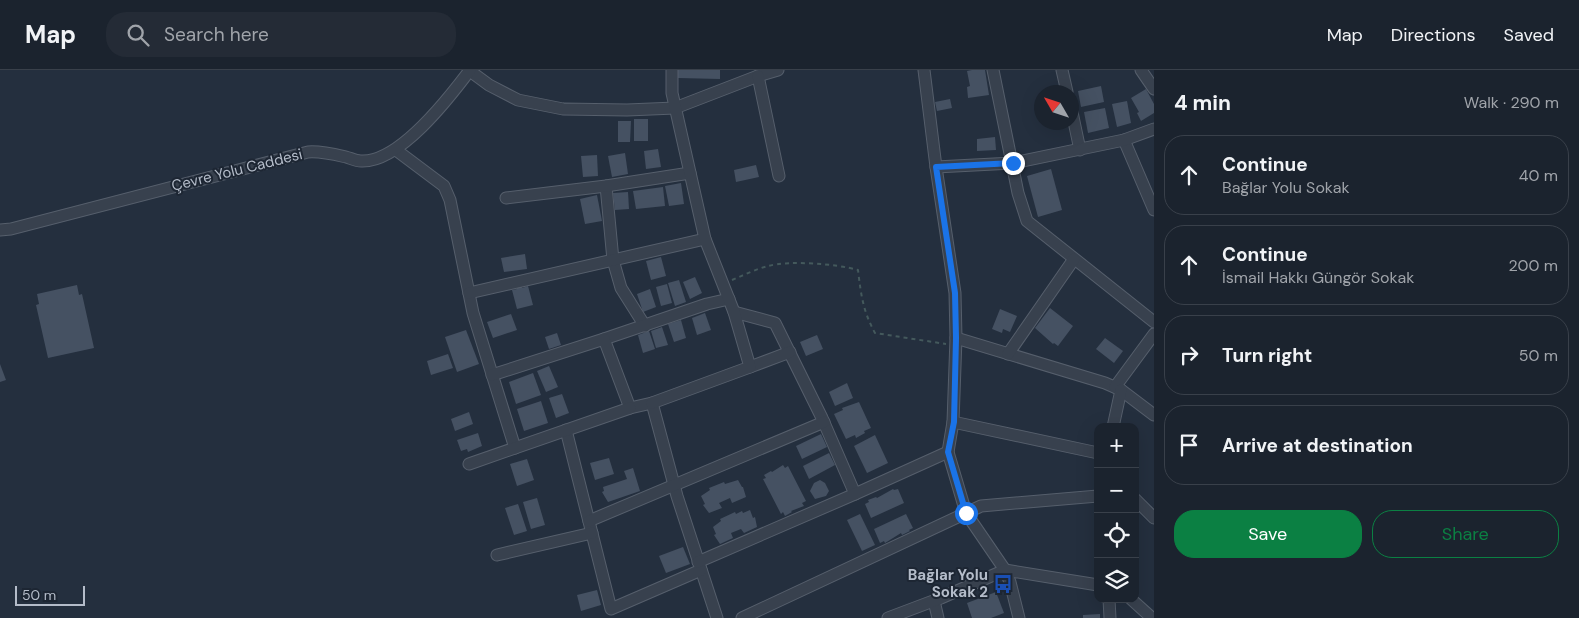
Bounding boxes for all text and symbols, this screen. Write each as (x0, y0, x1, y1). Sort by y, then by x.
search box (106, 12, 456, 57)
text: Map (25, 19, 76, 50)
icon: search (124, 21, 152, 49)
text: Search here (164, 22, 269, 47)
text: Map (1327, 23, 1363, 47)
text: Directions (1391, 23, 1476, 47)
text: Saved (1504, 23, 1554, 47)
north arrow (1034, 85, 1079, 130)
text: 4 min (1174, 89, 1231, 117)
text: Walk · 290 m (1464, 92, 1559, 113)
street label: Çevre Yolu Caddesi (169, 144, 305, 196)
route end (1002, 152, 1025, 175)
text: Continue (1222, 152, 1308, 177)
icon: ahead (1175, 161, 1203, 189)
text: 40 m (1519, 165, 1558, 186)
text: Bağlar Yolu Sokak (1222, 177, 1350, 198)
text: Continue (1222, 242, 1308, 267)
icon: ahead (1175, 251, 1203, 279)
text: 200 m (1509, 255, 1558, 276)
text: İsmail Hakkı Güngör Sokak (1222, 267, 1414, 288)
icon: right (1175, 341, 1203, 369)
text: Turn right (1222, 343, 1312, 368)
text: 50 m (1519, 345, 1558, 366)
map controls (1094, 423, 1139, 603)
button: + (1094, 423, 1139, 468)
icon: arrive (1175, 431, 1203, 459)
text: Arrive at destination (1222, 433, 1413, 458)
button: − (1094, 468, 1139, 513)
route start (955, 502, 978, 525)
button: Save (1174, 510, 1362, 558)
button: Share (1372, 510, 1559, 558)
button: locate (1094, 513, 1139, 558)
button: layers (1094, 558, 1139, 603)
place label: Bağlar Yolu Sokak 2 (908, 565, 988, 602)
bus stop icon: Bağlar Yolu Sokak 2 (992, 573, 1014, 595)
scale bar (15, 583, 85, 606)
text: 50 m (22, 586, 56, 604)

